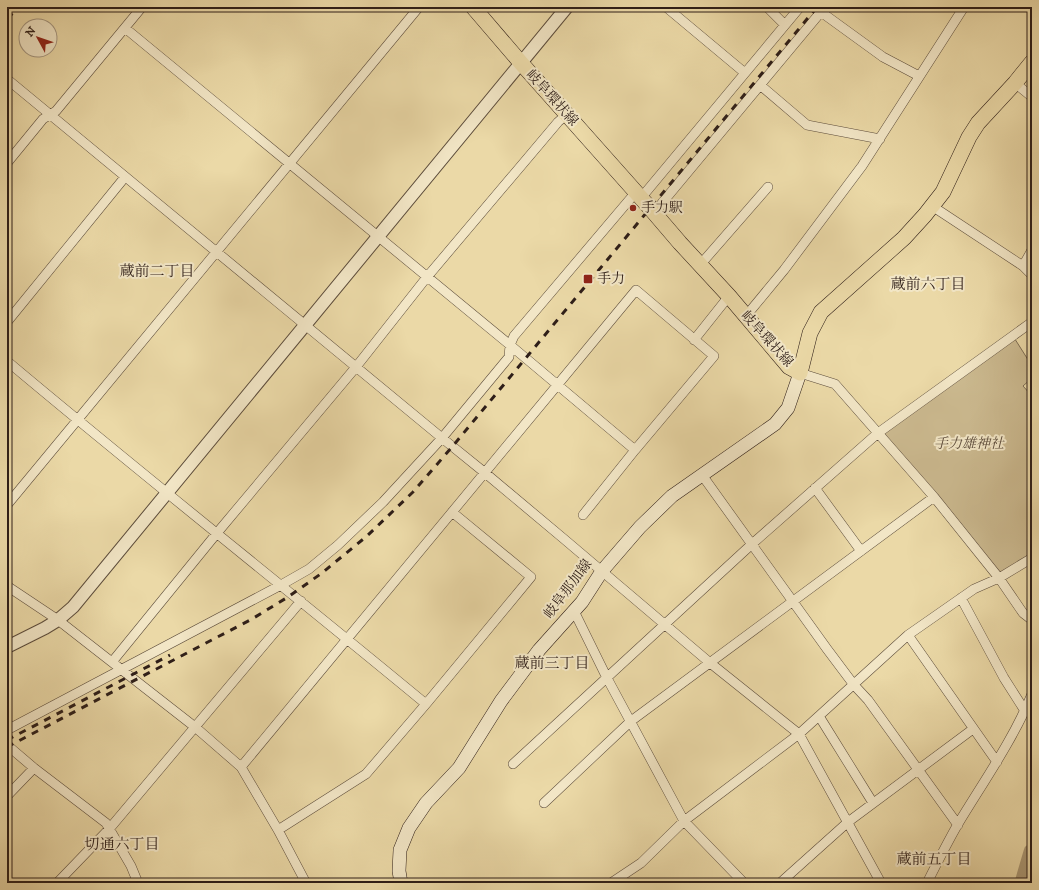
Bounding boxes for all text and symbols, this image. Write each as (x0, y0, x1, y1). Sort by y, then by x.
north arrow (18, 18, 58, 58)
text: N (23, 24, 39, 40)
street label: 岐阜環状線 (522, 66, 582, 130)
place label: 手力駅 (641, 199, 683, 217)
marker: 手力駅 (628, 203, 638, 213)
district label: 蔵前二丁目 (119, 262, 195, 281)
place label: 手力 (597, 270, 625, 288)
marker: 手力 (582, 273, 594, 285)
district label: 蔵前六丁目 (890, 275, 966, 294)
street label: 岐阜環状線 (737, 307, 797, 371)
park label: 手力雄神社 (934, 435, 1005, 453)
street label: 岐阜那加線 (540, 556, 596, 622)
district label: 蔵前三丁目 (514, 654, 590, 673)
district label: 切通六丁目 (84, 835, 160, 854)
district label: 蔵前五丁目 (896, 850, 972, 869)

